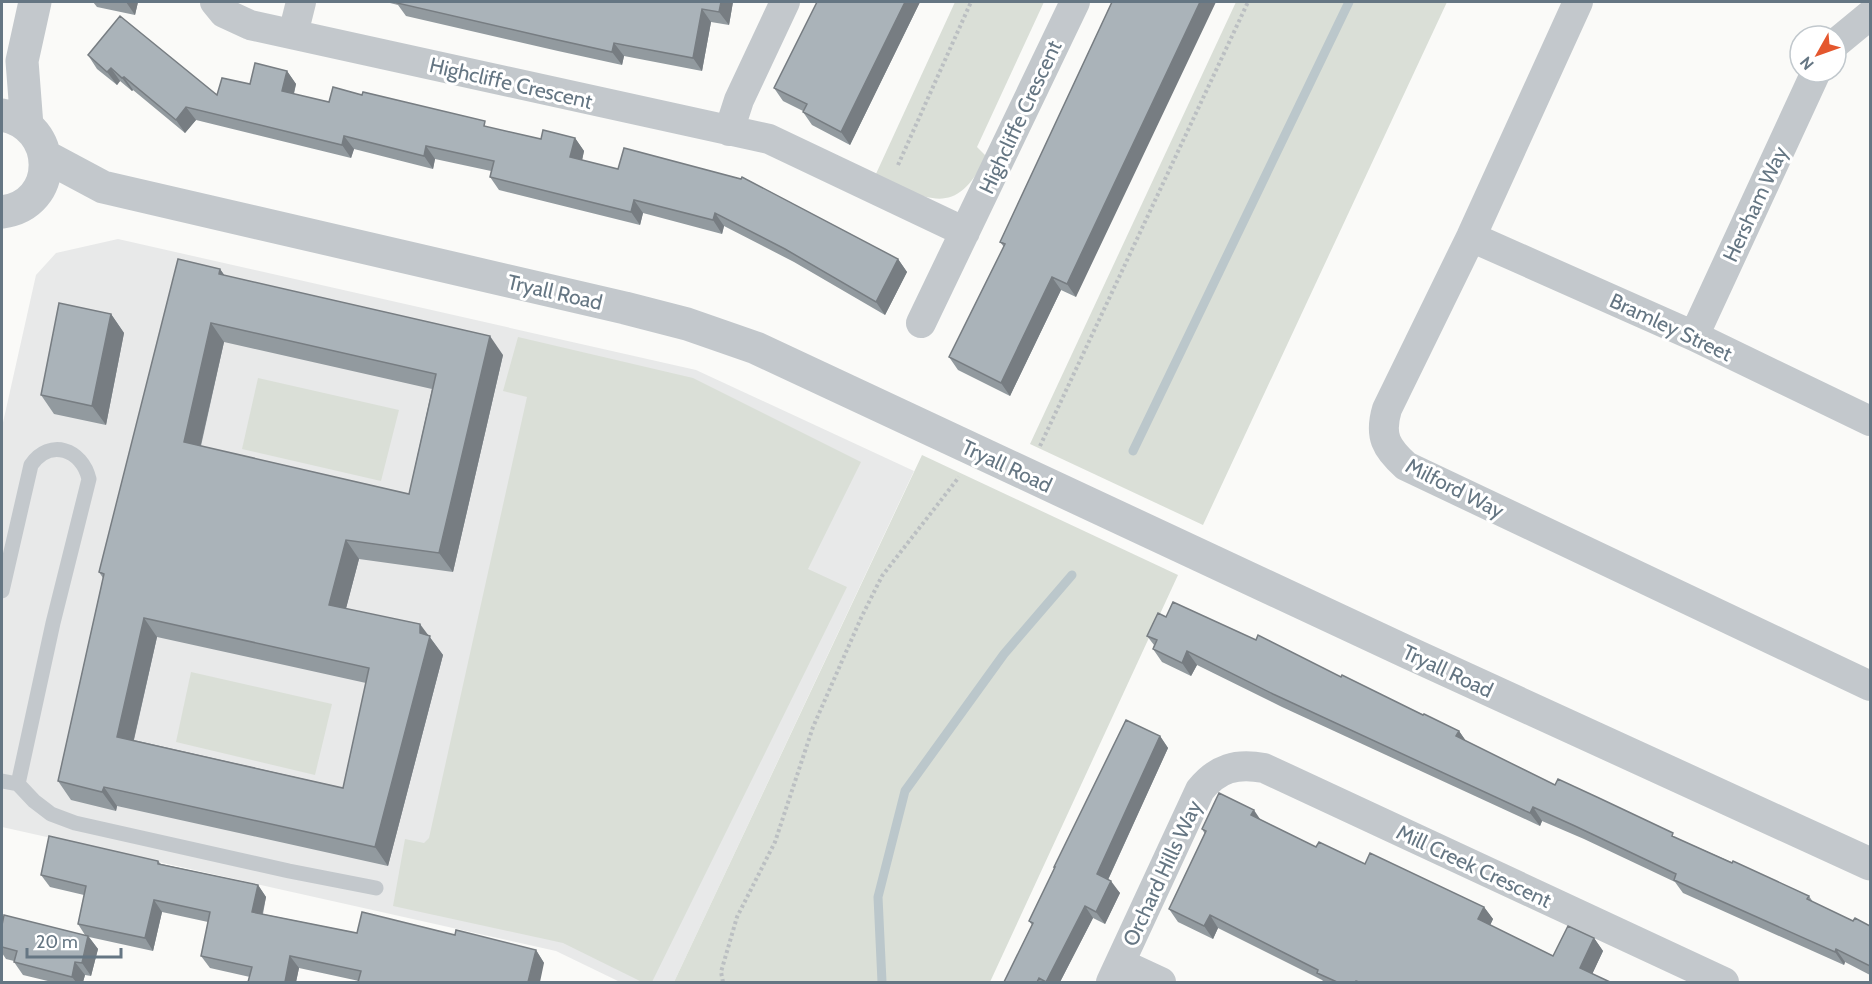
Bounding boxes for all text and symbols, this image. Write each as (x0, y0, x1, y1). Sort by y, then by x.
north arrow (1788, 24, 1848, 84)
street label: Highcliffe Crescent (974, 36, 1066, 198)
street label: Highcliffe Crescent (427, 52, 595, 114)
text: N (1796, 53, 1818, 74)
street label: Hersham Way (1717, 142, 1793, 266)
street label: Tryall Road (505, 269, 605, 315)
street label: Bramley Street (1606, 288, 1736, 366)
street label: Tryall Road (958, 434, 1056, 498)
street label: Milford Way (1402, 453, 1509, 524)
street label: Tryall Road (1399, 639, 1497, 703)
street label: Orchard Hills Way (1117, 796, 1207, 950)
street label: Mill Creek Crescent (1393, 819, 1555, 913)
scale bar (27, 921, 122, 959)
text: 20 m (36, 931, 78, 953)

